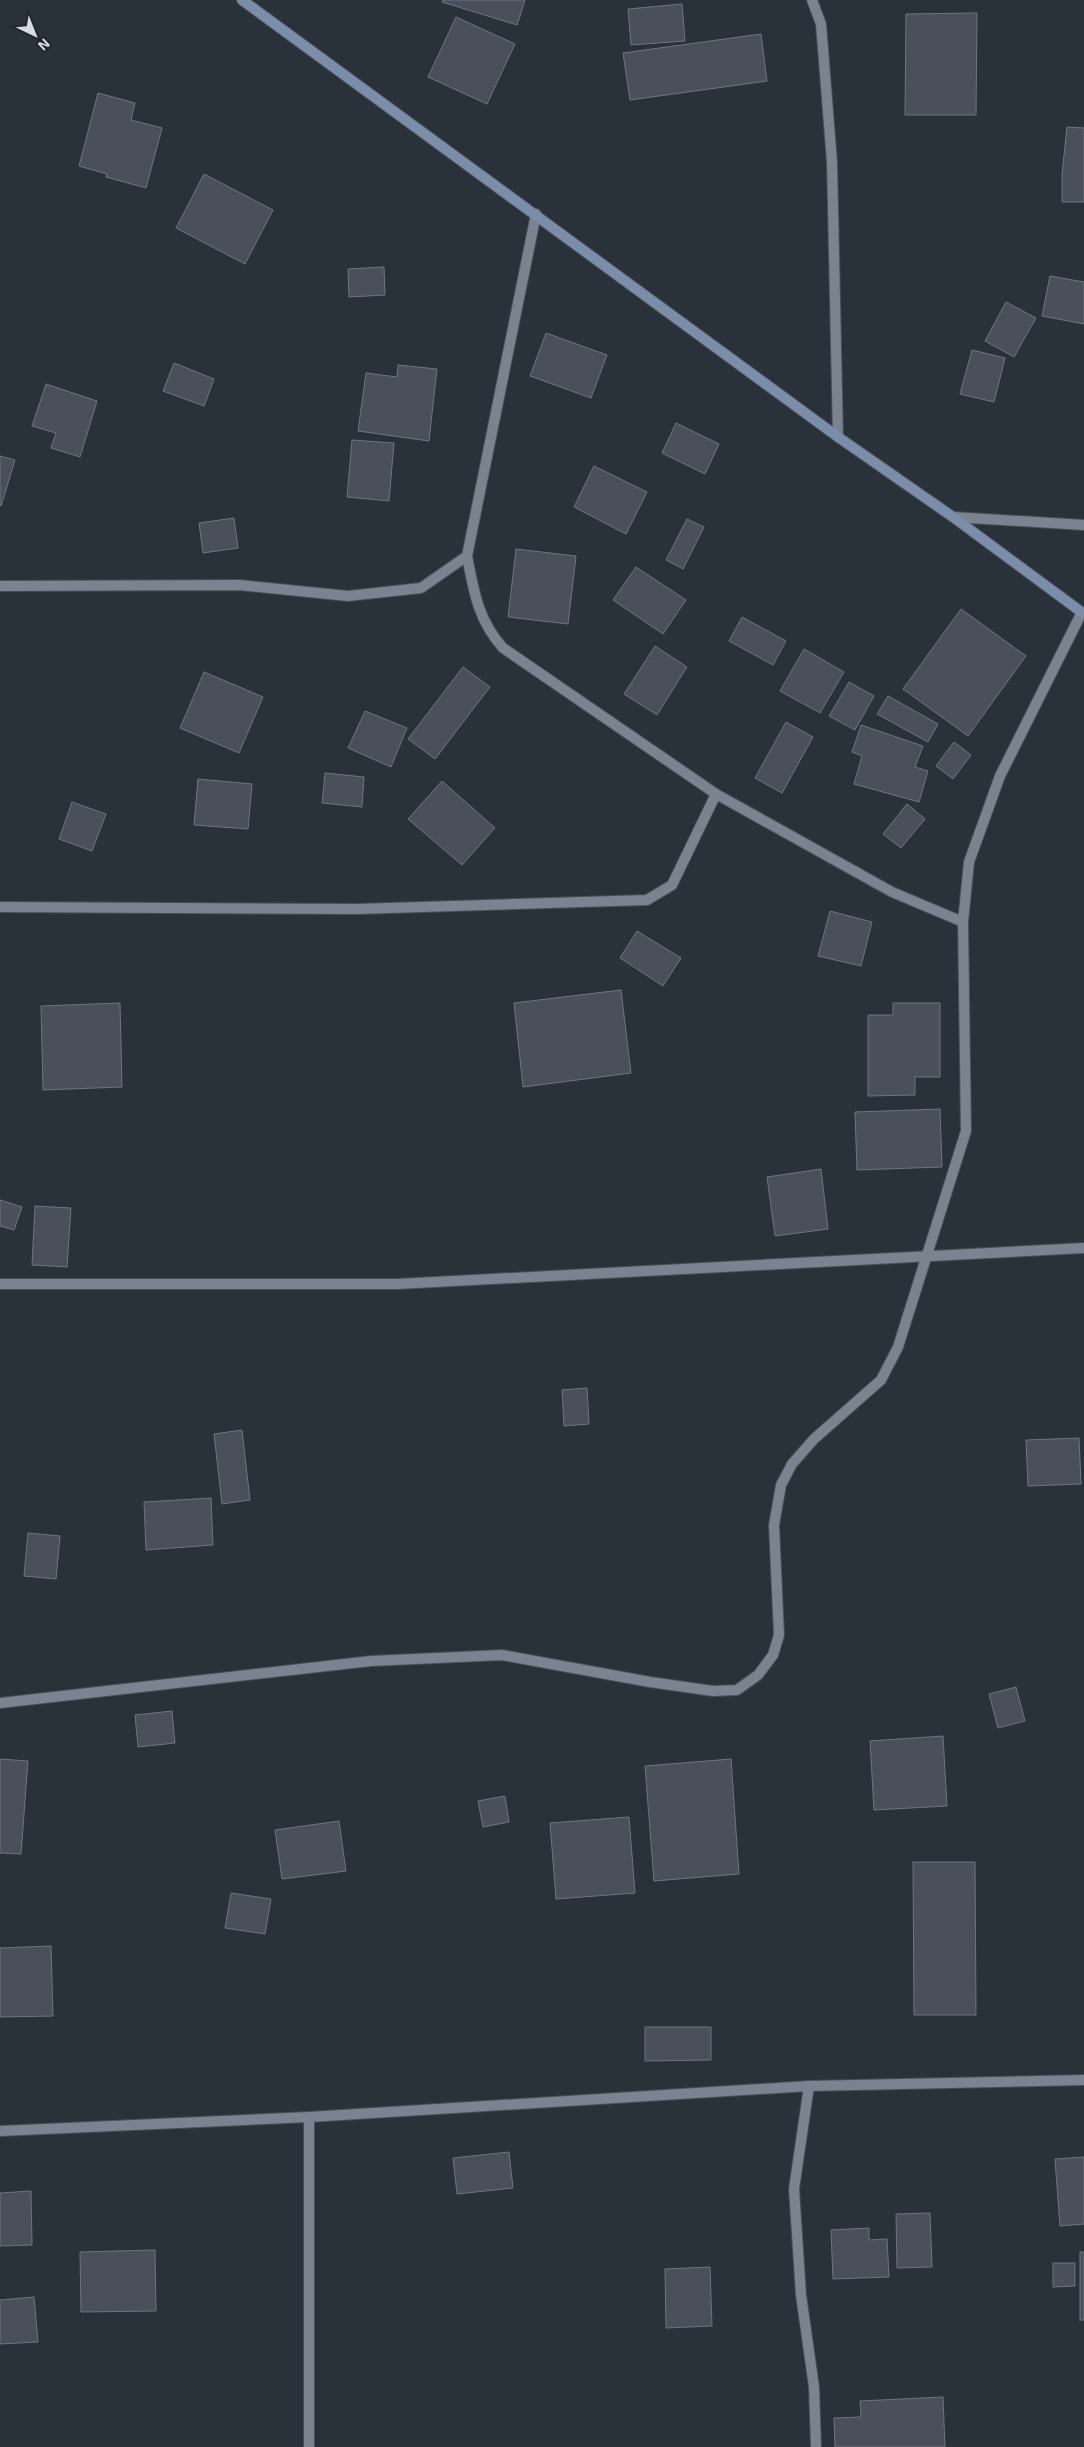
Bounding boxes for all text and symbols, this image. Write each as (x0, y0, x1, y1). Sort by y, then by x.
north arrow (10, 10, 60, 60)
text: N (35, 35, 54, 55)

